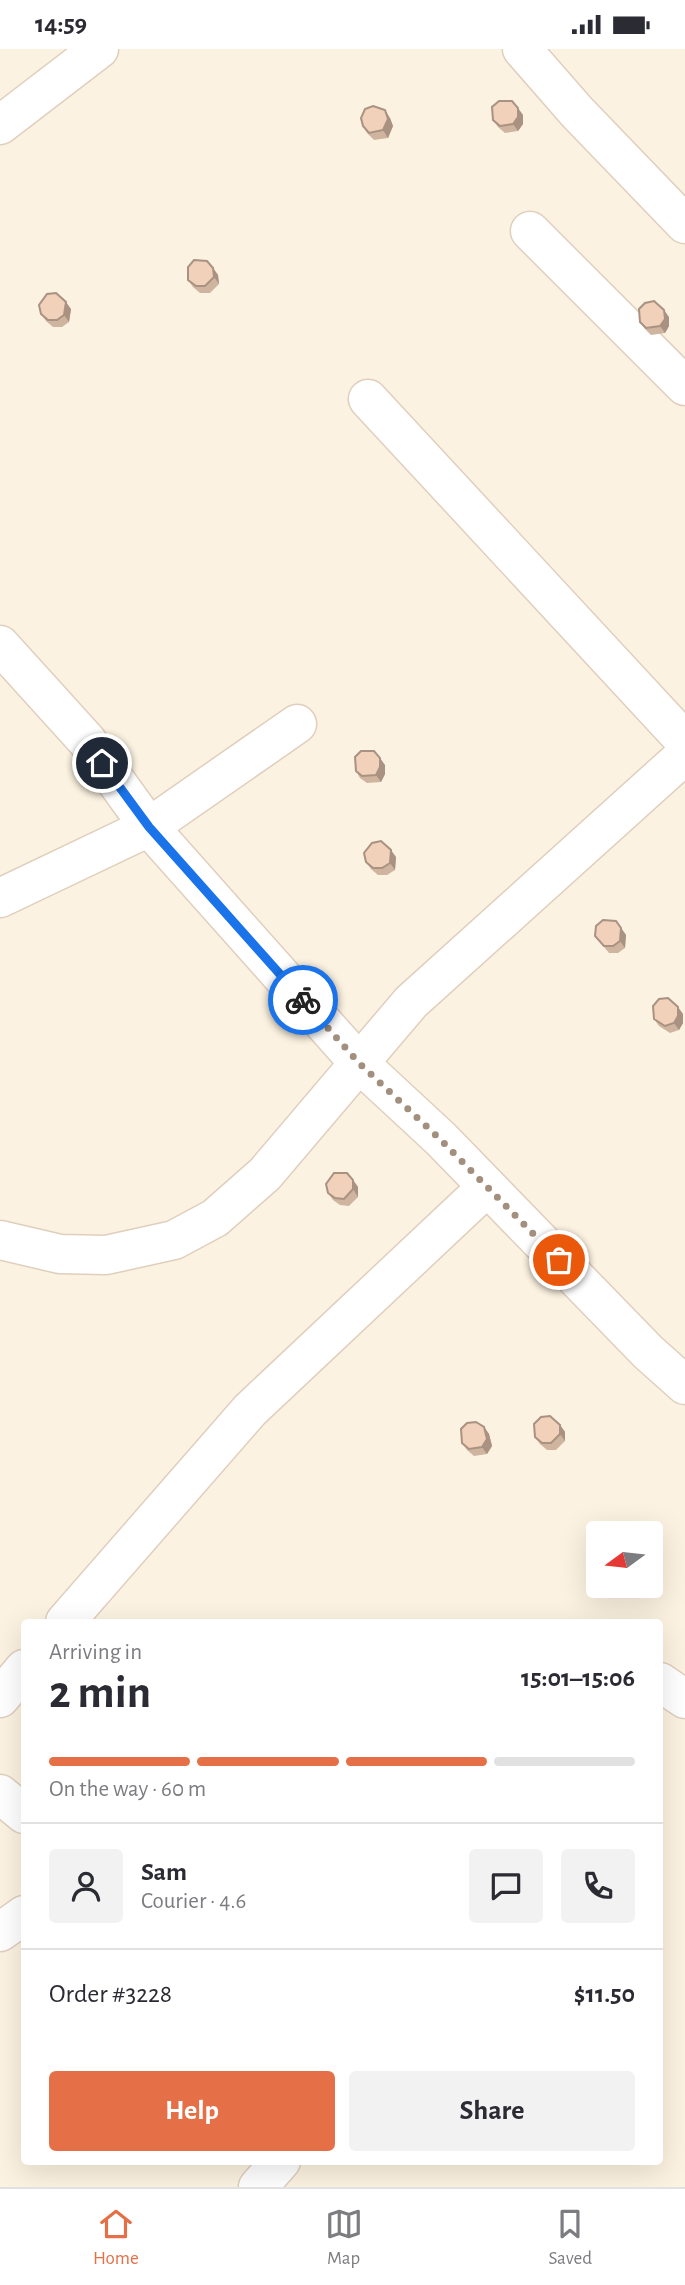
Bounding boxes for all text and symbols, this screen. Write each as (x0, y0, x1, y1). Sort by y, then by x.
text: 14:59 (35, 11, 87, 37)
pin (72, 733, 132, 793)
icon: home (83, 744, 121, 782)
courier (268, 965, 338, 1035)
icon: bike (284, 981, 322, 1019)
pin (529, 1230, 589, 1290)
icon: bag (540, 1241, 578, 1279)
north arrow (586, 1521, 663, 1598)
map controls (586, 1521, 663, 1598)
text: Arriving in (49, 1641, 142, 1664)
text: 15:01–15:06 (521, 1665, 635, 1691)
text: 2 min (49, 1670, 151, 1716)
text: On the way · 60 m (49, 1778, 206, 1801)
button: person (49, 1849, 123, 1923)
button: chat (469, 1849, 543, 1923)
button: phone (561, 1849, 635, 1923)
text: Sam (141, 1859, 187, 1885)
text: Courier · 4.6 (141, 1890, 246, 1913)
text: Order #3228 (49, 1981, 172, 2007)
text: $11.50 (574, 1981, 635, 2007)
button: Help (49, 2071, 335, 2151)
button: Share (349, 2071, 635, 2151)
tab: Home (93, 2205, 139, 2270)
tab: Map (325, 2205, 363, 2270)
tab: Saved (549, 2205, 592, 2270)

